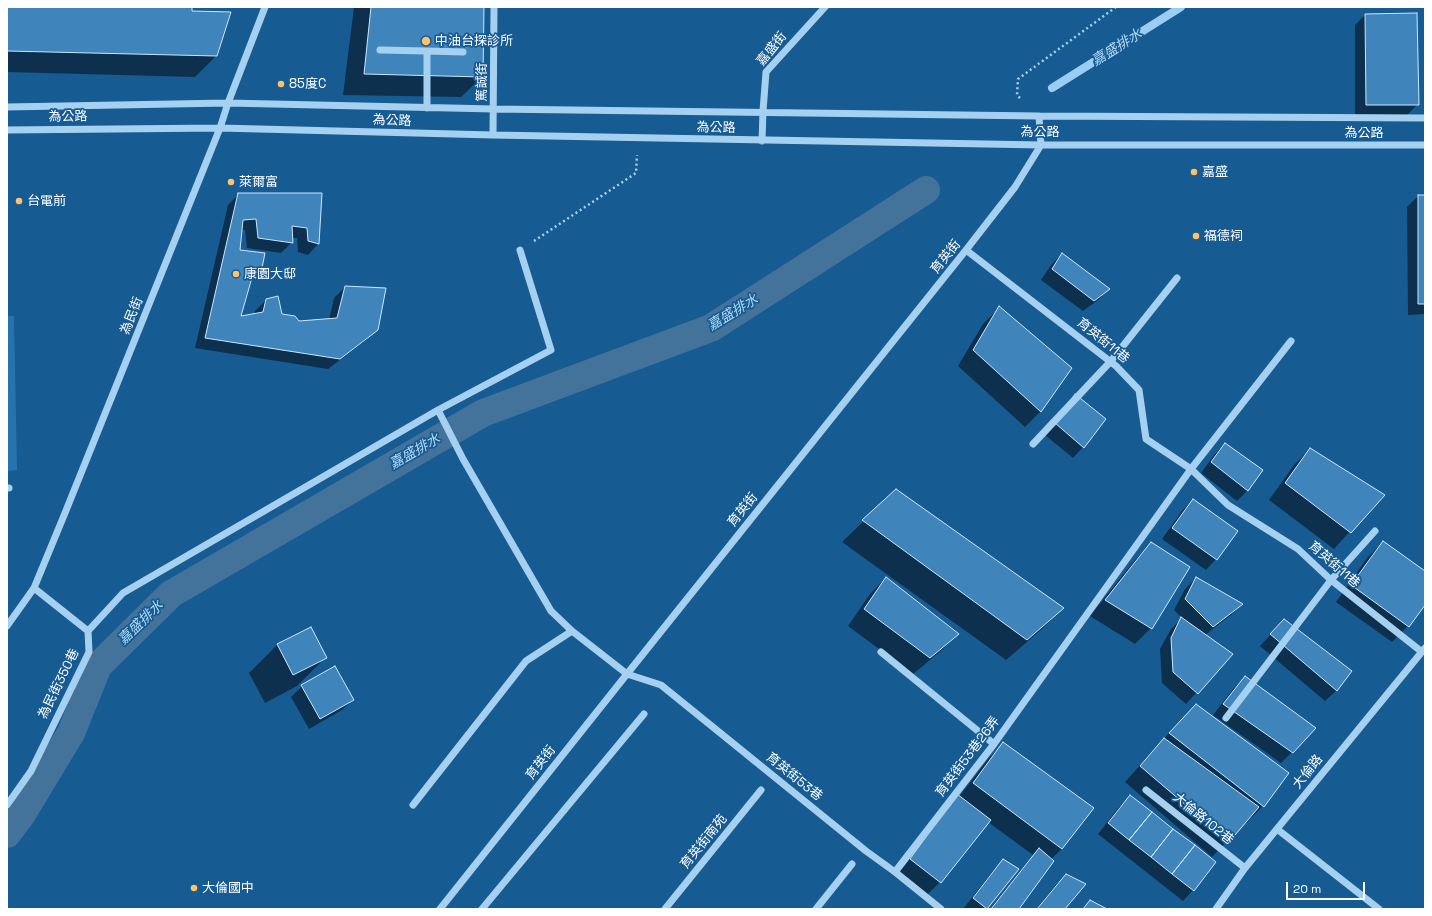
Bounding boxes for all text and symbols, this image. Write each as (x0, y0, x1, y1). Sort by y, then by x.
water label: 嘉盛排水 (1089, 26, 1145, 70)
street label: 嘉盛街 (754, 29, 790, 69)
place label: 中油台探診所 (435, 33, 513, 49)
marker: 中油台探診所 (420, 35, 432, 47)
street label: 篤誠街 (474, 63, 490, 101)
place label: 85度C (289, 76, 326, 92)
marker: 85度C (276, 79, 286, 89)
street label: 為公路 (48, 109, 88, 125)
street label: 為公路 (372, 113, 412, 129)
street label: 為公路 (696, 120, 736, 136)
street label: 為公路 (1021, 124, 1059, 140)
street label: 為公路 (1345, 125, 1383, 141)
place label: 嘉盛 (1202, 164, 1228, 180)
marker: 嘉盛 (1189, 167, 1199, 177)
place label: 萊爾富 (239, 174, 278, 190)
marker: 萊爾富 (226, 177, 236, 187)
place label: 台電前 (27, 193, 66, 209)
marker: 台電前 (14, 196, 24, 206)
place label: 福德祠 (1204, 228, 1243, 244)
marker: 福德祠 (1191, 231, 1201, 241)
street label: 育英街 (928, 237, 964, 277)
place label: 康園大邸 (244, 266, 296, 282)
marker: 康園大邸 (231, 269, 241, 279)
water label: 嘉盛排水 (705, 291, 761, 335)
street label: 為民街 (117, 295, 147, 337)
street label: 育英街11巷 (1074, 315, 1132, 367)
water label: 嘉盛排水 (387, 431, 443, 473)
street label: 育英街 (725, 490, 761, 530)
street label: 育英街11巷 (1305, 538, 1363, 592)
water label: 嘉盛排水 (115, 598, 167, 648)
street label: 為民街350巷 (35, 646, 83, 722)
street label: 育英街53巷26弄 (933, 714, 1003, 800)
street label: 育英街 (523, 743, 559, 783)
street label: 育英街53巷 (763, 750, 825, 804)
street label: 大倫路 (1290, 752, 1326, 792)
street label: 大倫路102巷 (1169, 790, 1237, 848)
street label: 育英街南苑 (677, 812, 731, 872)
scale bar (1288, 874, 1367, 900)
place label: 大倫國中 (202, 880, 254, 896)
text: 20 m (1293, 881, 1321, 897)
marker: 大倫國中 (189, 883, 199, 893)

